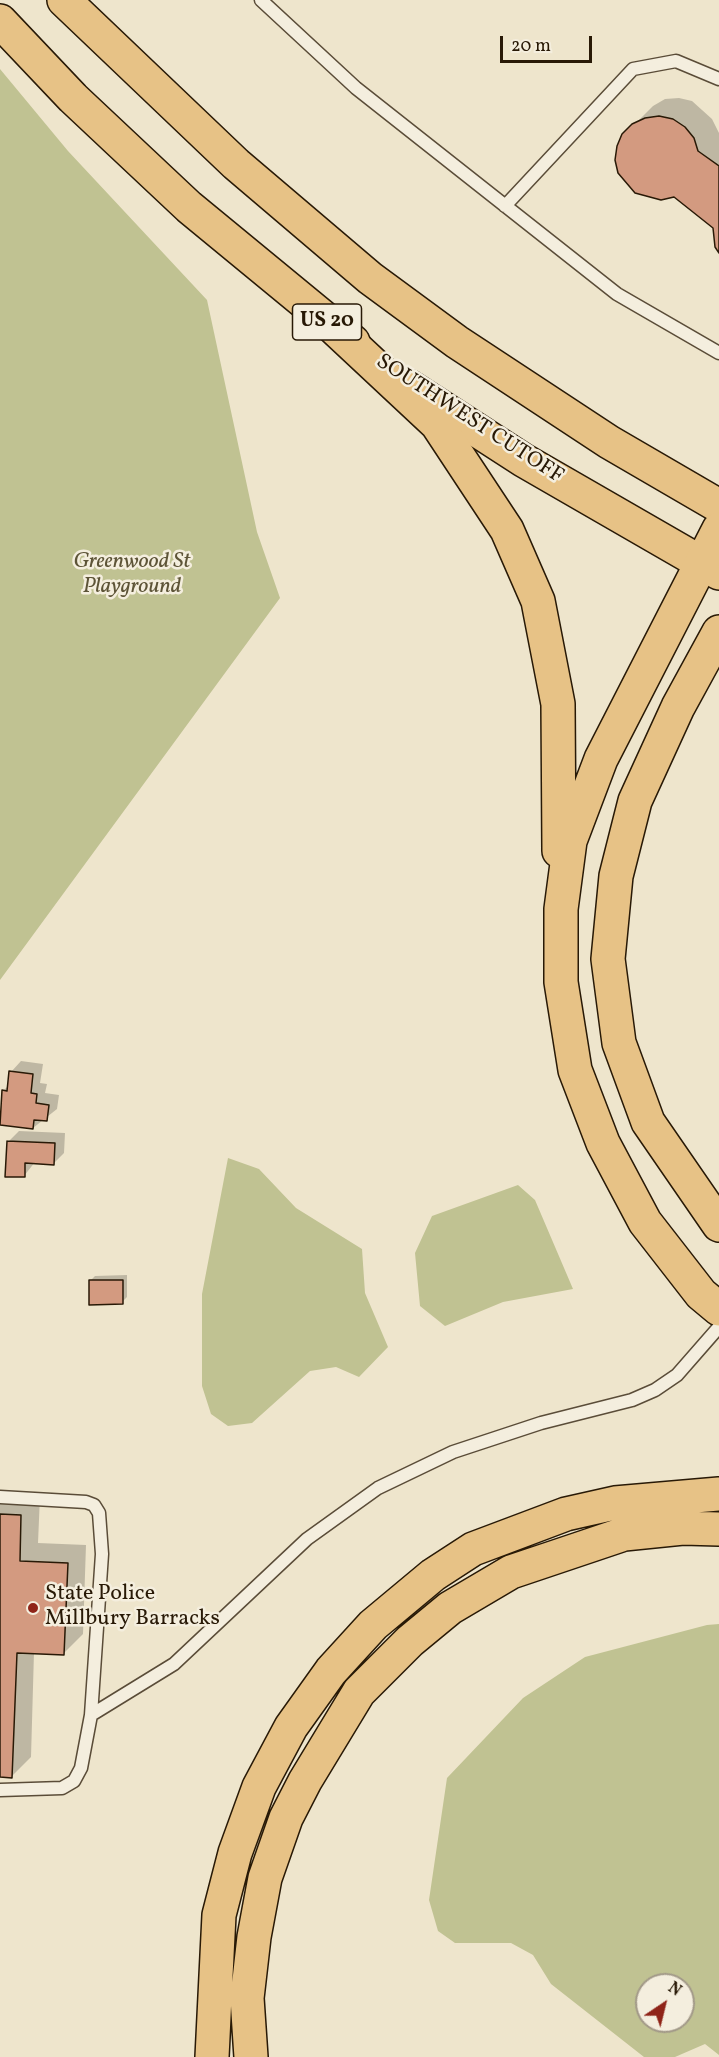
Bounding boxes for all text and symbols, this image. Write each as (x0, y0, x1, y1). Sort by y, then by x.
scale bar (503, 24, 594, 62)
text: 20 m (511, 34, 551, 59)
road number: US 20 (292, 304, 362, 340)
street label: SOUTHWEST CUTOFF (370, 349, 568, 491)
park label: Greenwood St Playground (74, 550, 190, 602)
place label: State Police Millbury Barracks (45, 1582, 220, 1634)
marker: State Police Millbury Barracks (26, 1601, 40, 1615)
north arrow (635, 1973, 695, 2033)
text: N (663, 1978, 685, 2002)

